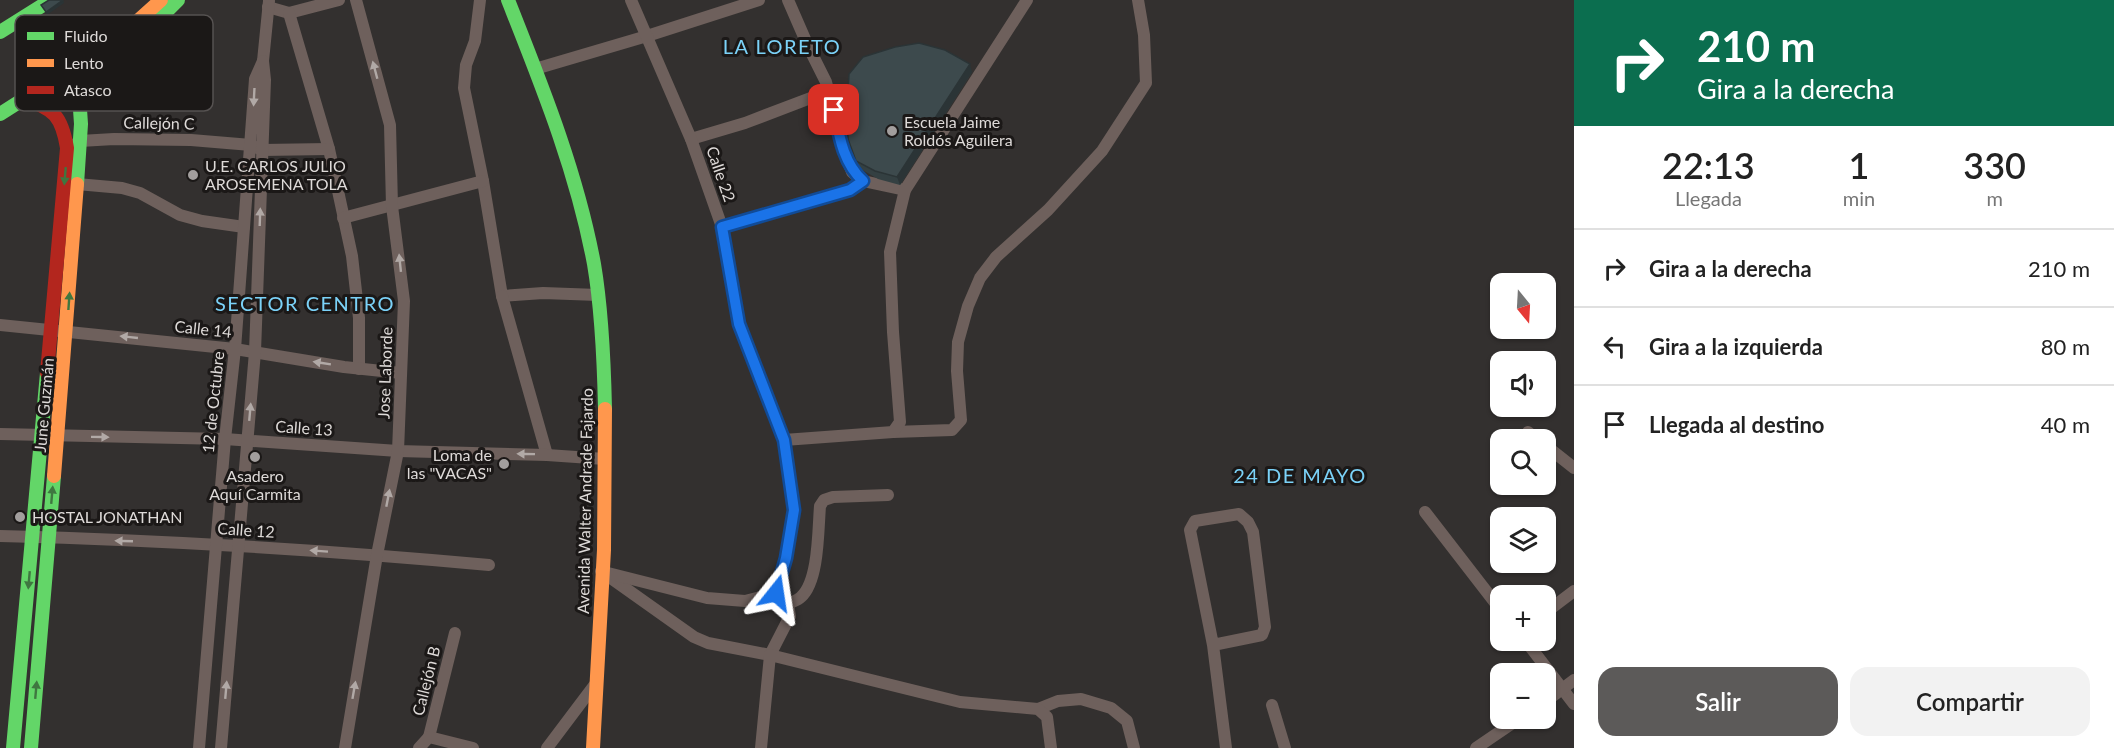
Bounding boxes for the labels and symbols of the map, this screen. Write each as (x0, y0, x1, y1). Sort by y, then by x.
legend (15, 15, 213, 111)
text: Fluido (64, 26, 107, 45)
district label: LA LORETO (723, 34, 841, 58)
text: Lento (64, 53, 104, 72)
one-way arrow (370, 61, 379, 79)
text: Atasco (64, 80, 112, 99)
pin (808, 84, 859, 135)
one-way arrow (249, 88, 258, 107)
street label: Callejón C (123, 112, 195, 133)
place label: Escuela Jaime Roldós Aguilera (904, 112, 1013, 149)
marker: Escuela Jaime Roldós Aguilera (885, 124, 899, 138)
street label: Calle 22 (703, 144, 740, 204)
place label: U.E. CARLOS JULIO AROSEMENA TOLA (205, 156, 348, 193)
one-way arrow (60, 167, 70, 186)
marker: U.E. CARLOS JULIO AROSEMENA TOLA (186, 168, 200, 182)
one-way arrow (255, 208, 265, 227)
one-way arrow (396, 253, 405, 272)
north arrow (1490, 273, 1556, 339)
district label: SECTOR CENTRO (215, 291, 395, 315)
one-way arrow (64, 292, 74, 311)
street label: Calle 14 (174, 316, 233, 341)
street label: Jose Laborde (373, 327, 396, 419)
one-way arrow (120, 333, 139, 342)
street label: 12 de Octubre (198, 350, 227, 454)
street label: June Guzmán (30, 357, 57, 453)
one-way arrow (313, 359, 332, 368)
street label: Avenida Walter Andrade Fajardo (573, 388, 596, 614)
one-way arrow (245, 402, 255, 421)
street label: Calle 13 (275, 416, 333, 439)
one-way arrow (91, 432, 110, 442)
place label: Loma de las "VACAS" (407, 445, 492, 482)
marker: Asadero Aquí Carmita (248, 450, 262, 464)
one-way arrow (516, 450, 535, 459)
marker: Loma de las "VACAS" (497, 457, 511, 471)
district label: 24 DE MAYO (1233, 463, 1367, 487)
place label: Asadero Aquí Carmita (209, 466, 301, 503)
one-way arrow (47, 486, 57, 505)
one-way arrow (384, 489, 393, 508)
place label: HOSTAL JONATHAN (32, 507, 182, 526)
marker: HOSTAL JONATHAN (13, 510, 27, 524)
street label: Calle 12 (217, 518, 275, 541)
one-way arrow (115, 536, 134, 545)
one-way arrow (309, 546, 328, 556)
position arrow (744, 561, 808, 625)
one-way arrow (24, 570, 34, 589)
street label: Callejón B (408, 644, 443, 718)
one-way arrow (31, 680, 41, 699)
one-way arrow (221, 680, 231, 699)
one-way arrow (350, 681, 359, 700)

